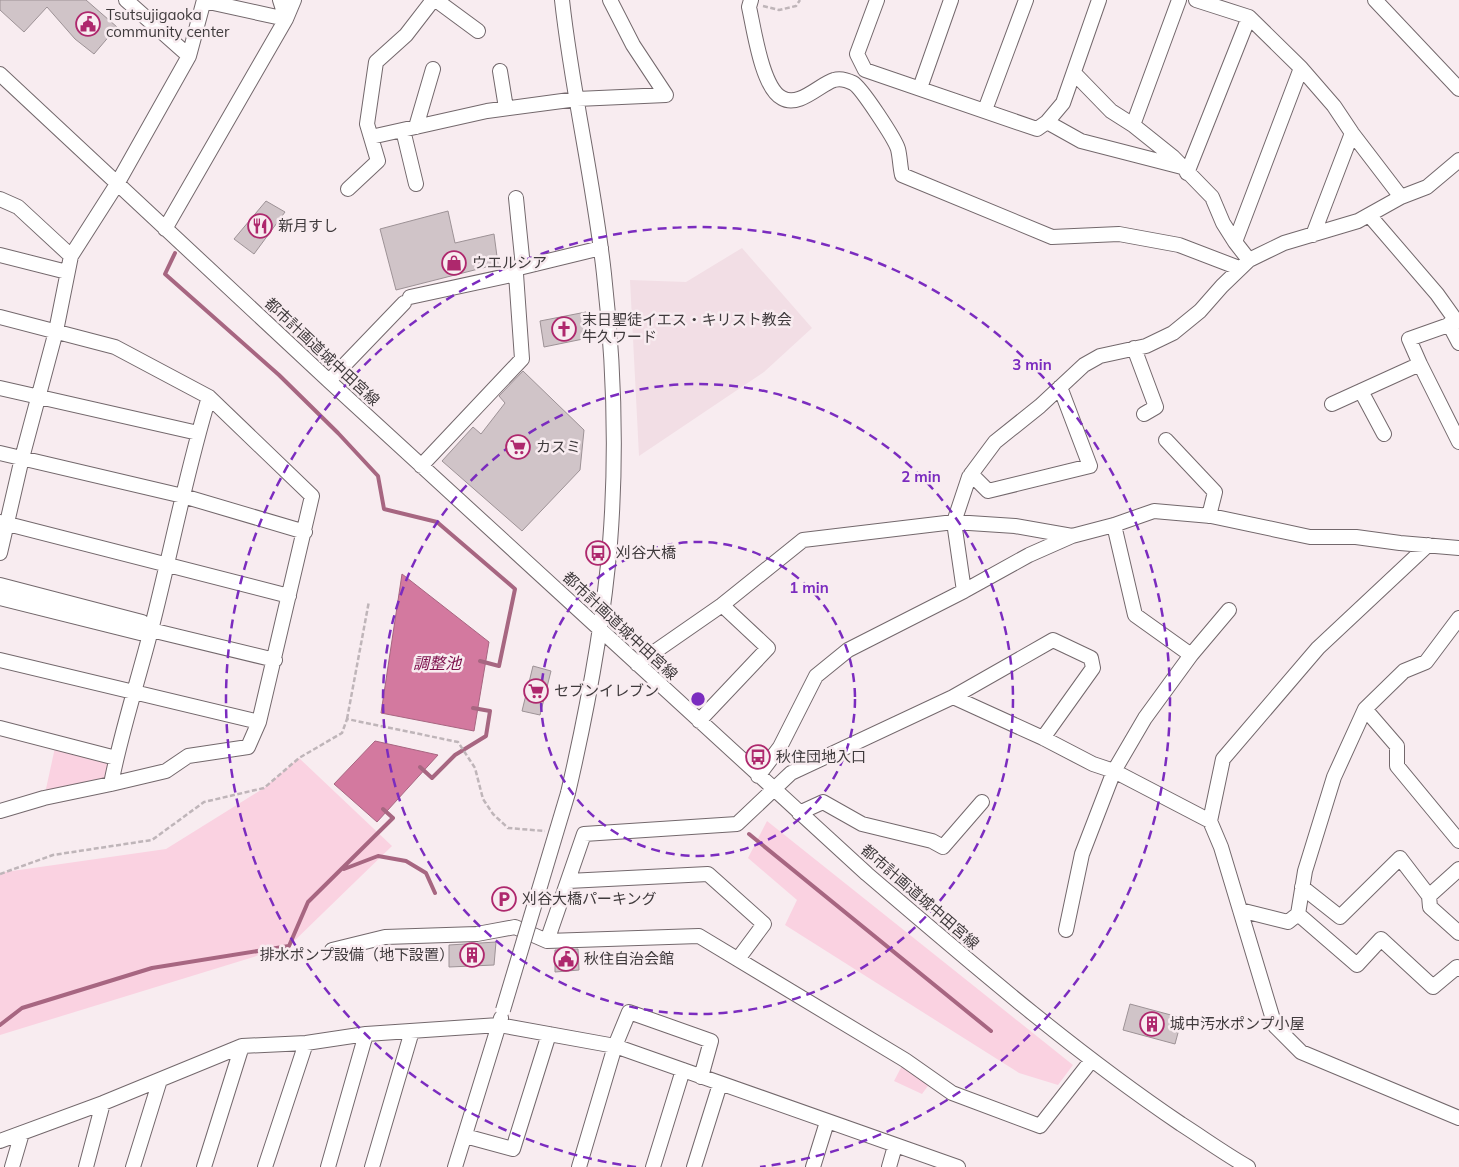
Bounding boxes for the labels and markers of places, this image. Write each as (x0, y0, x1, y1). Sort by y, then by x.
place label: Tsutsujigaoka community center (106, 5, 230, 41)
public building icon: Tsutsujigaoka community center (75, 11, 101, 37)
restaurant icon: 新月すし (247, 213, 273, 239)
place label: 新月すし (278, 216, 338, 235)
shop icon: ウエルシア (441, 250, 467, 276)
place label: ウエルシア (472, 253, 547, 272)
place label: 末日聖徒イエス・キリスト教会 牛久ワード (582, 310, 792, 346)
church icon: 末日聖徒イエス・キリスト教会 牛久ワード (551, 316, 577, 342)
supermarket icon: カスミ (505, 434, 531, 460)
place label: カスミ (536, 437, 581, 456)
bus stop icon: 刈谷大橋 (585, 540, 611, 566)
place label: 刈谷大橋 (616, 543, 676, 562)
supermarket icon: セブンイレブン (523, 678, 549, 704)
place label: セブンイレブン (554, 681, 659, 700)
centre of rings (689, 690, 707, 708)
bus stop icon: 秋住団地入口 (745, 744, 771, 770)
place label: 秋住団地入口 (776, 747, 866, 766)
parking icon: 刈谷大橋パーキング (491, 886, 517, 912)
place label: 刈谷大橋パーキング (522, 889, 657, 908)
building icon: 排水ポンプ設備（地下設置） (459, 942, 485, 968)
place label: 排水ポンプ設備（地下設置） (259, 945, 454, 964)
public building icon: 秋住自治会館 (553, 946, 579, 972)
place label: 秋住自治会館 (584, 949, 674, 968)
building icon: 城中汚水ポンプ小屋 (1139, 1011, 1165, 1037)
place label: 城中汚水ポンプ小屋 (1170, 1014, 1305, 1033)

